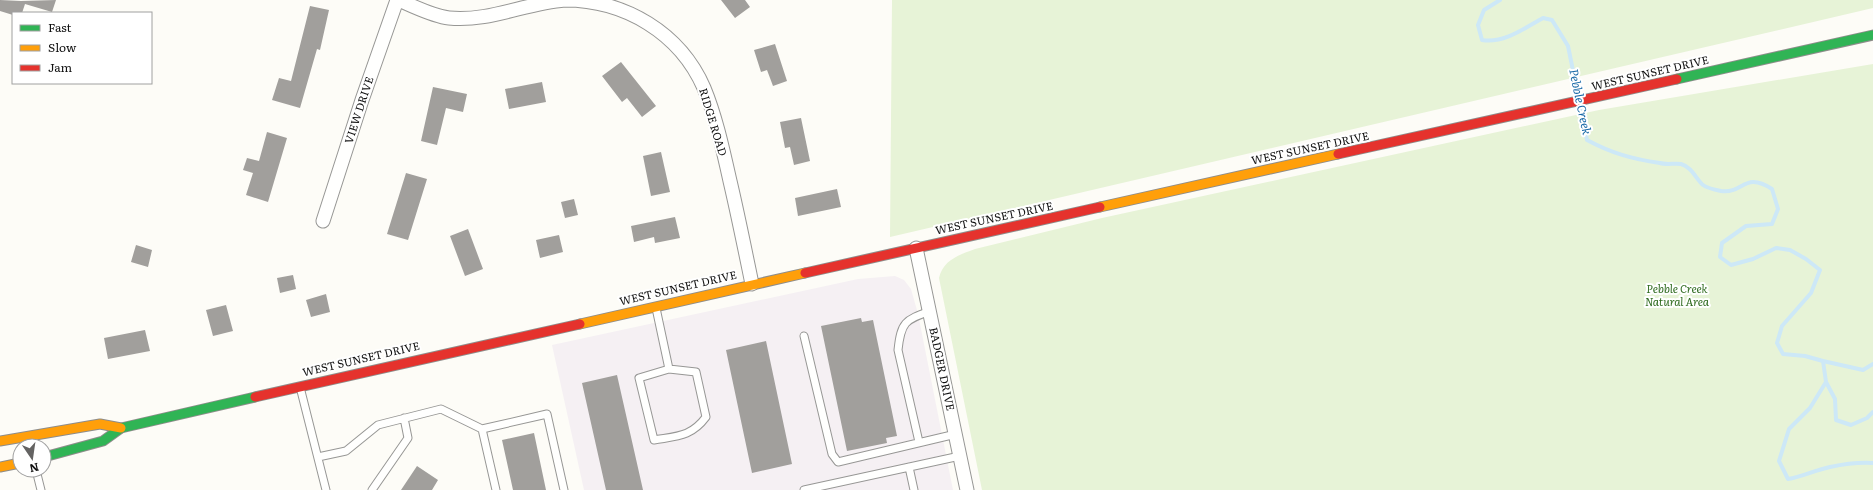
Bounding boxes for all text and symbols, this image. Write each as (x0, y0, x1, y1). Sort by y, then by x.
legend (12, 12, 152, 84)
text: Fast (48, 18, 72, 36)
text: Slow (48, 38, 77, 56)
street label: WEST SUNSET DRIVE (1590, 51, 1710, 93)
text: Jam (48, 58, 73, 76)
water label: Pebble Creek (1565, 67, 1597, 137)
street label: VIEW DRIVE (340, 74, 376, 145)
street label: RIDGE ROAD (696, 86, 732, 158)
street label: WEST SUNSET DRIVE (1249, 127, 1370, 167)
street label: WEST SUNSET DRIVE (933, 197, 1054, 237)
street label: WEST SUNSET DRIVE (618, 266, 738, 308)
park label: Pebble Creek Natural Area (1645, 280, 1710, 309)
street label: BADGER DRIVE (926, 326, 960, 412)
street label: WEST SUNSET DRIVE (301, 337, 421, 379)
north arrow (12, 438, 52, 478)
text: N (28, 460, 41, 478)

